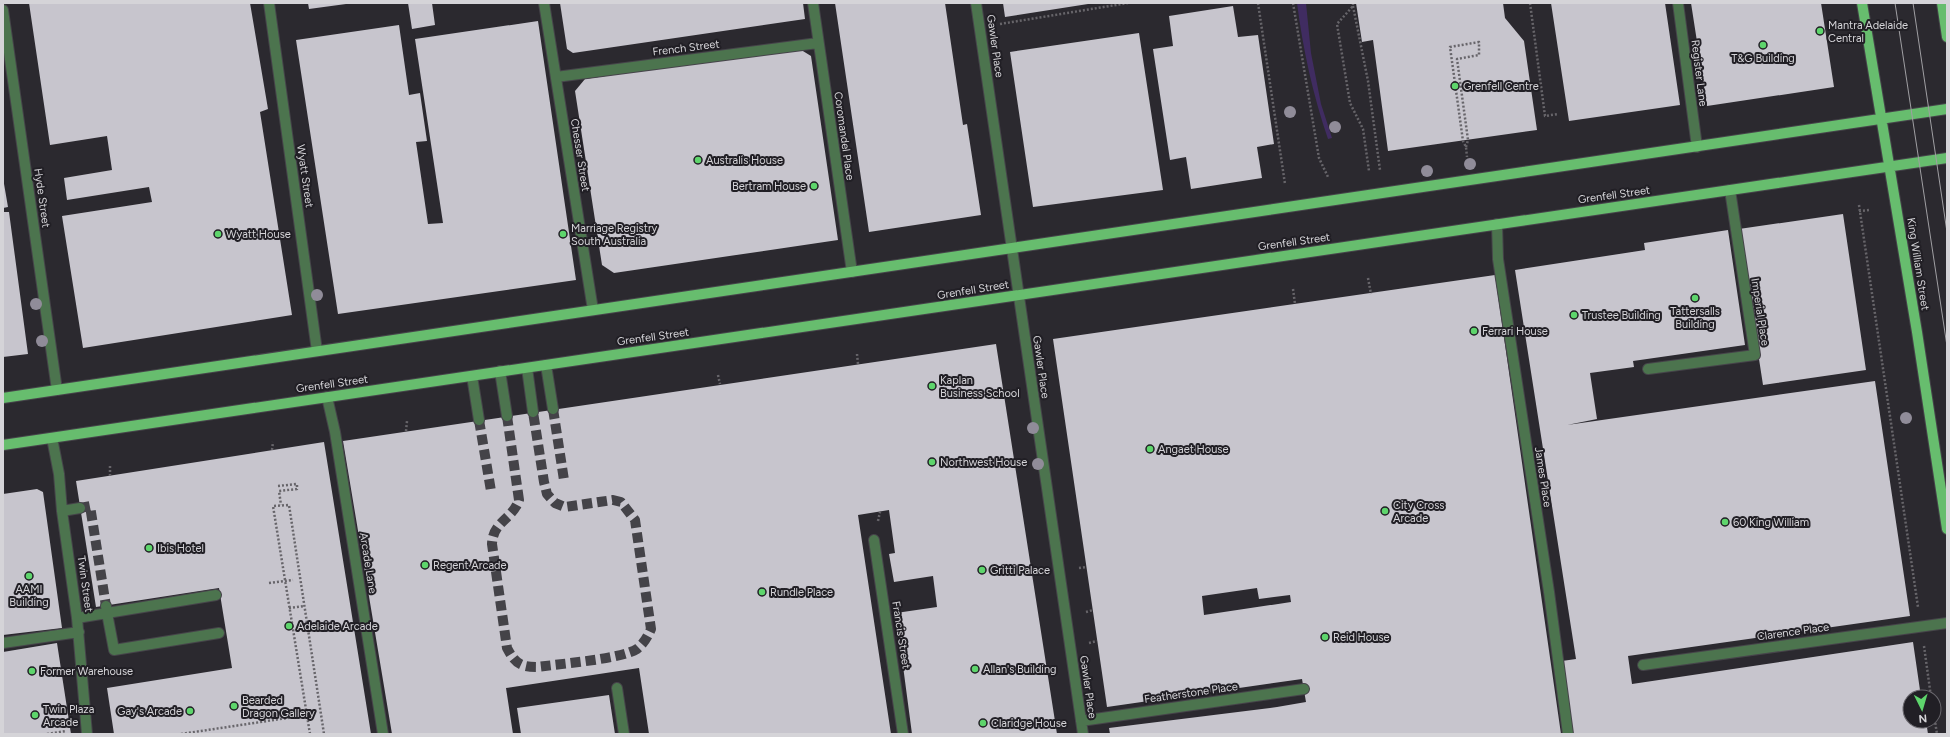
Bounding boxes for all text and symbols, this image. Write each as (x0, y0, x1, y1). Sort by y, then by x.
street label: Gawler Place (984, 14, 1006, 78)
place label: Mantra Adelaide Central (1828, 19, 1908, 45)
marker: Mantra Adelaide Central (1815, 26, 1825, 36)
street label: French Street (652, 37, 720, 59)
street label: Register Lane (1688, 39, 1710, 107)
marker: T&G Building (1758, 40, 1768, 50)
place label: T&G Building (1731, 52, 1795, 65)
place label: Grenfell Centre (1463, 80, 1539, 93)
marker: Grenfell Centre (1450, 81, 1460, 91)
street label: Coromandel Place (831, 91, 857, 181)
street label: Chesser Street (568, 118, 592, 192)
street label: Wyatt Street (294, 144, 316, 208)
place label: Australis House (706, 154, 783, 167)
marker: Australis House (693, 155, 703, 165)
street label: Hyde Street (31, 167, 53, 229)
place label: Bertram House (732, 180, 806, 193)
marker: Bertram House (809, 181, 819, 191)
street label: Grenfell Street (1577, 184, 1651, 206)
street label: King William Street (1904, 217, 1932, 311)
place label: Marriage Registry South Australia (571, 222, 658, 248)
place label: Wyatt House (226, 228, 291, 241)
marker: Wyatt House (213, 229, 223, 239)
marker: Marriage Registry South Australia (558, 229, 568, 239)
street label: Grenfell Street (1257, 231, 1331, 253)
street label: Imperial Place (1748, 277, 1772, 347)
street label: Grenfell Street (936, 278, 1010, 302)
marker: Tattersalls Building (1690, 293, 1700, 303)
place label: Tattersalls Building (1670, 305, 1720, 331)
place label: Trustee Building (1582, 309, 1661, 322)
marker: Trustee Building (1569, 310, 1579, 320)
place label: Ferrari House (1482, 325, 1548, 338)
street label: Grenfell Street (616, 326, 690, 348)
marker: Ferrari House (1469, 326, 1479, 336)
street label: Gawler Place (1030, 335, 1052, 399)
street label: Grenfell Street (295, 373, 369, 395)
place label: Kaplan Business School (940, 374, 1020, 400)
marker: Kaplan Business School (927, 381, 937, 391)
place label: Angaet House (1158, 443, 1228, 456)
marker: Angaet House (1145, 444, 1155, 454)
street label: James Place (1532, 446, 1554, 508)
place label: Northwest House (940, 456, 1027, 469)
marker: Northwest House (927, 457, 937, 467)
place label: City Cross Arcade (1393, 499, 1444, 525)
marker: City Cross Arcade (1380, 506, 1390, 516)
place label: 60 King William (1733, 516, 1809, 529)
marker: 60 King William (1720, 517, 1730, 527)
street label: Arcade Lane (357, 532, 379, 594)
place label: Ibis Hotel (157, 542, 204, 555)
marker: Ibis Hotel (144, 543, 154, 553)
street label: Twin Street (75, 555, 95, 613)
place label: Regent Arcade (433, 559, 507, 572)
marker: Regent Arcade (420, 560, 430, 570)
place label: Gritti Palace (990, 564, 1050, 577)
marker: Gritti Palace (977, 565, 987, 575)
marker: AAMI Building (24, 571, 34, 581)
place label: AAMI Building (9, 583, 49, 609)
place label: Rundle Place (770, 586, 833, 599)
marker: Rundle Place (757, 587, 767, 597)
street label: Francis Street (889, 600, 913, 670)
place label: Adelaide Arcade (297, 620, 378, 633)
street label: Clarence Place (1756, 620, 1830, 644)
marker: Adelaide Arcade (284, 621, 294, 631)
place label: Reid House (1333, 631, 1390, 644)
marker: Reid House (1320, 632, 1330, 642)
street label: Gawler Place (1077, 655, 1099, 719)
place label: Allan's Building (983, 663, 1057, 676)
marker: Allan's Building (970, 664, 980, 674)
place label: Former Warehouse (40, 665, 133, 678)
marker: Former Warehouse (27, 666, 37, 676)
street label: Featherstone Place (1143, 680, 1239, 706)
north arrow (1902, 689, 1942, 729)
place label: Bearded Dragon Gallery (242, 694, 315, 720)
marker: Bearded Dragon Gallery (229, 701, 239, 711)
place label: Twin Plaza Arcade (43, 703, 94, 729)
place label: Gay's Arcade (117, 705, 182, 718)
marker: Gay's Arcade (185, 706, 195, 716)
marker: Twin Plaza Arcade (30, 710, 40, 720)
text: N (1918, 712, 1928, 725)
place label: Claridge House (991, 717, 1067, 730)
marker: Claridge House (978, 718, 988, 728)

